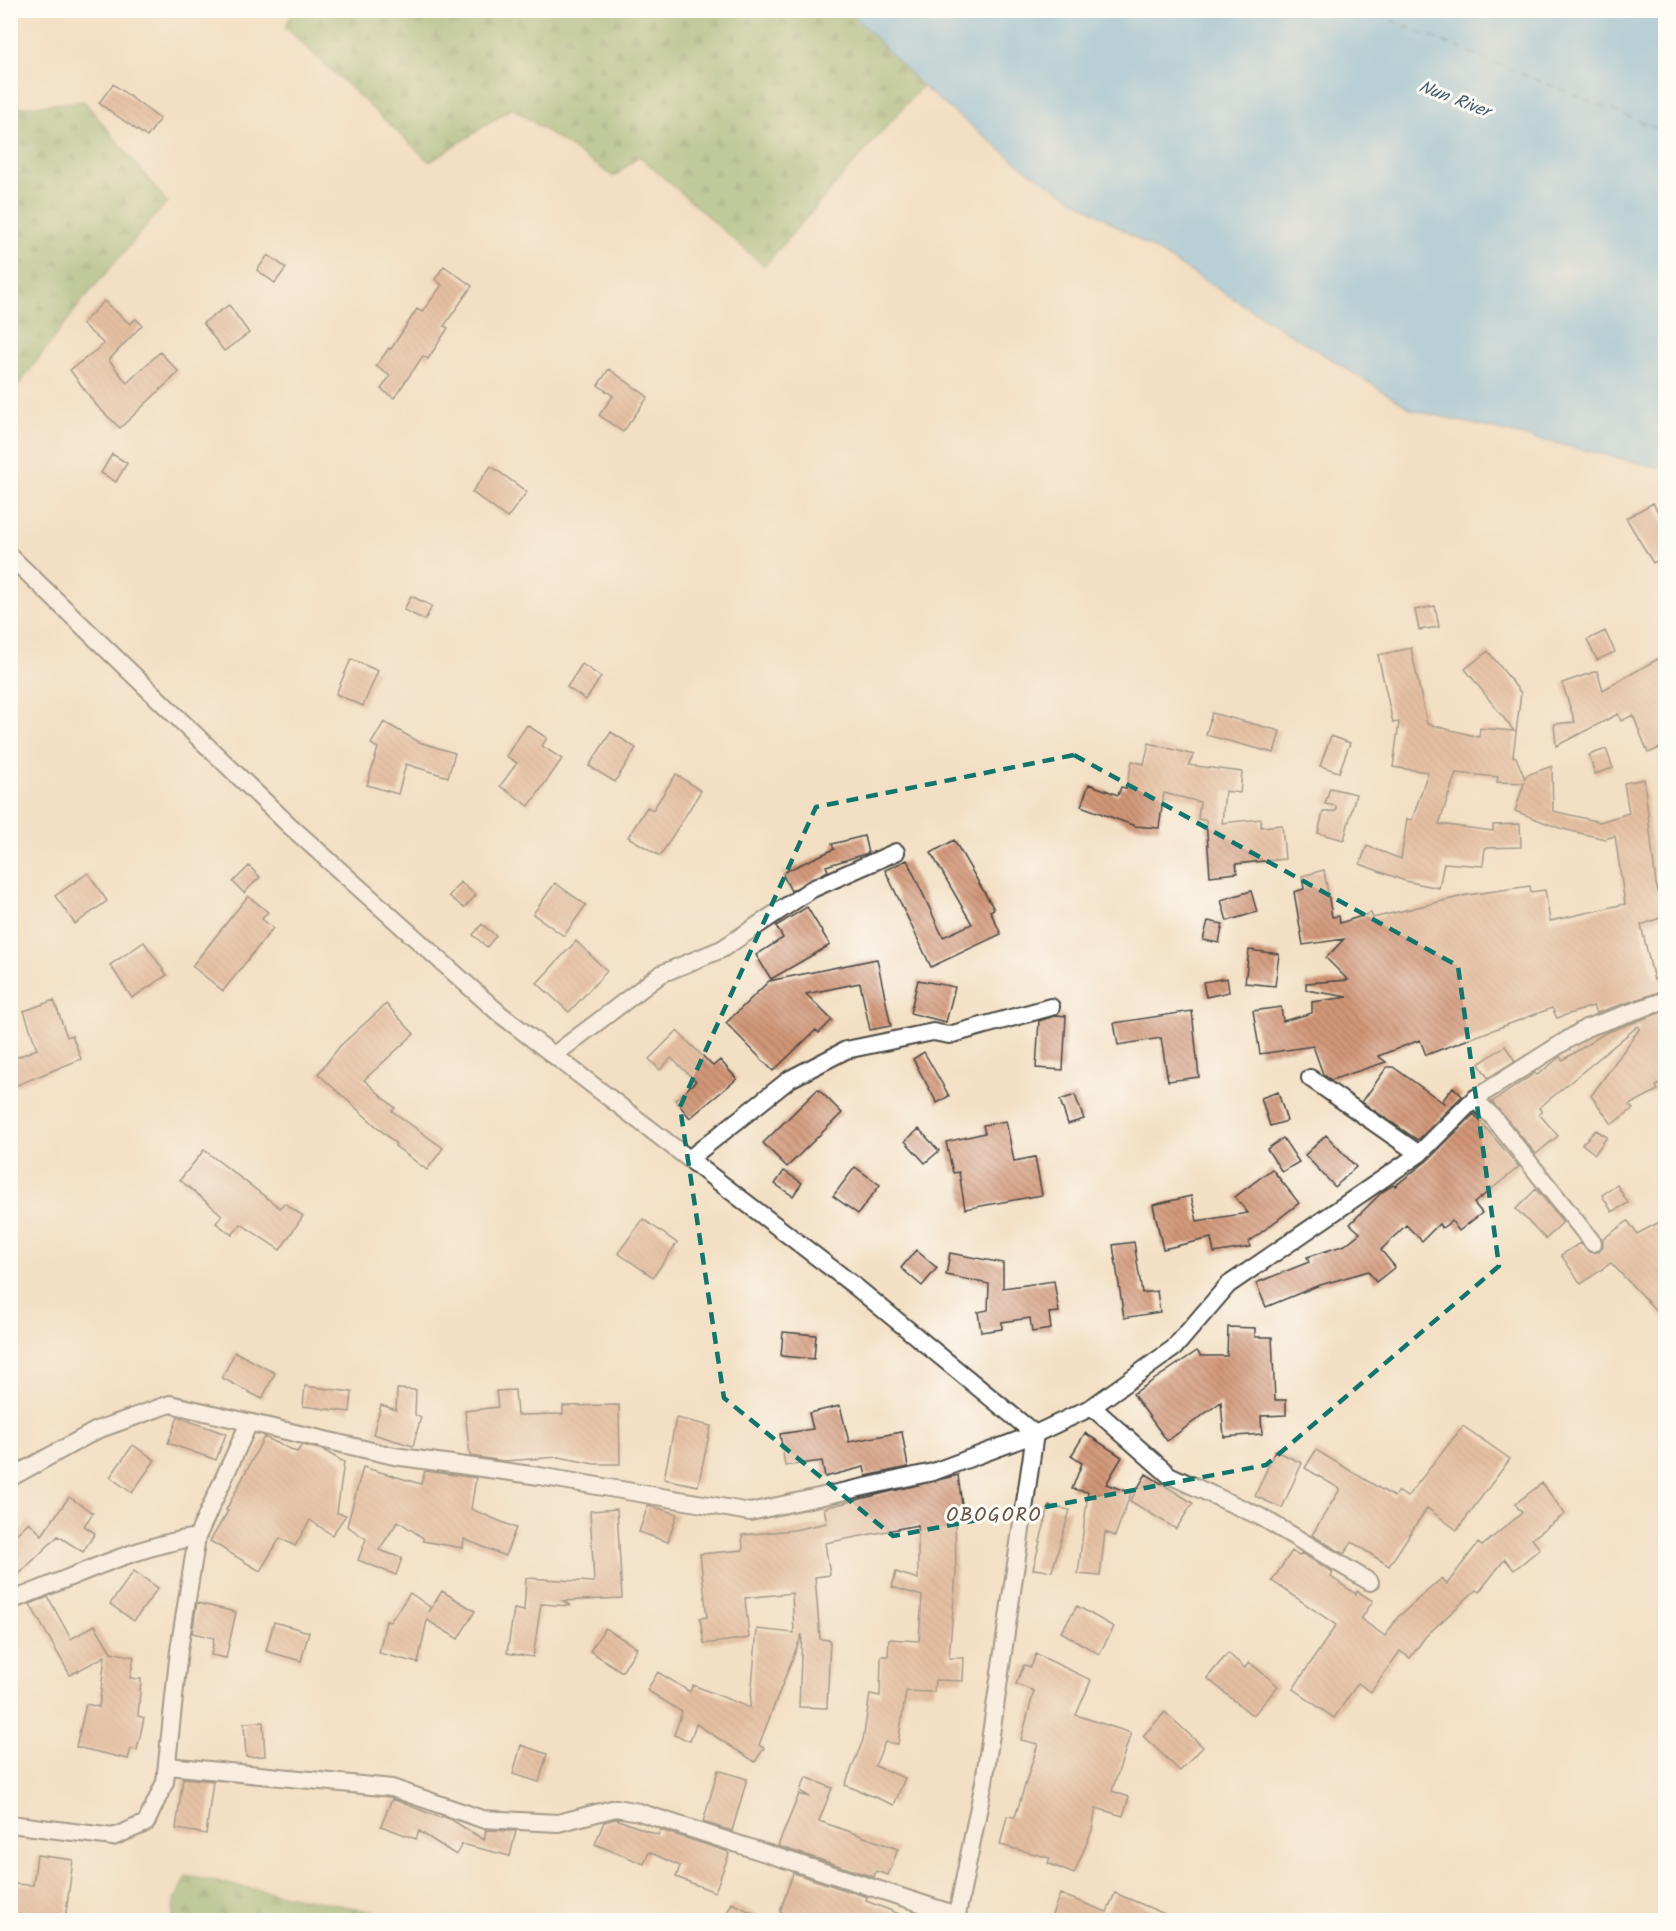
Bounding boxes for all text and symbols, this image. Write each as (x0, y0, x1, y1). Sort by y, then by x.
water label: Nun River (1414, 73, 1498, 128)
district label: OBOGORO (946, 1500, 1042, 1532)

